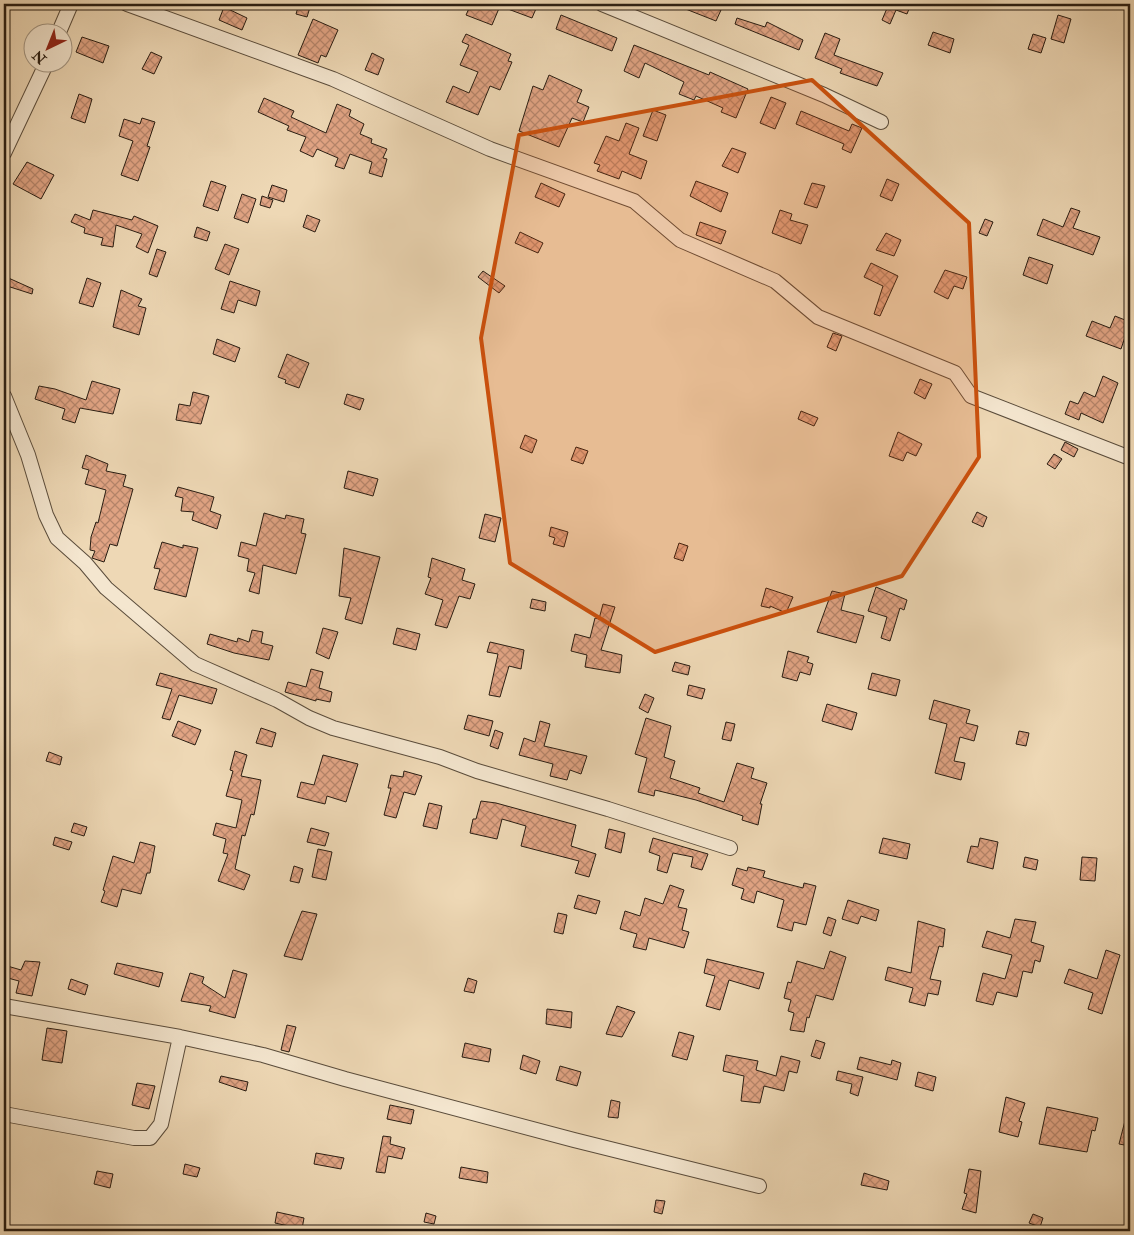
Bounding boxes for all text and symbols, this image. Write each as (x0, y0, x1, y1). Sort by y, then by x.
north arrow (22, 22, 72, 72)
text: N (29, 46, 51, 68)

